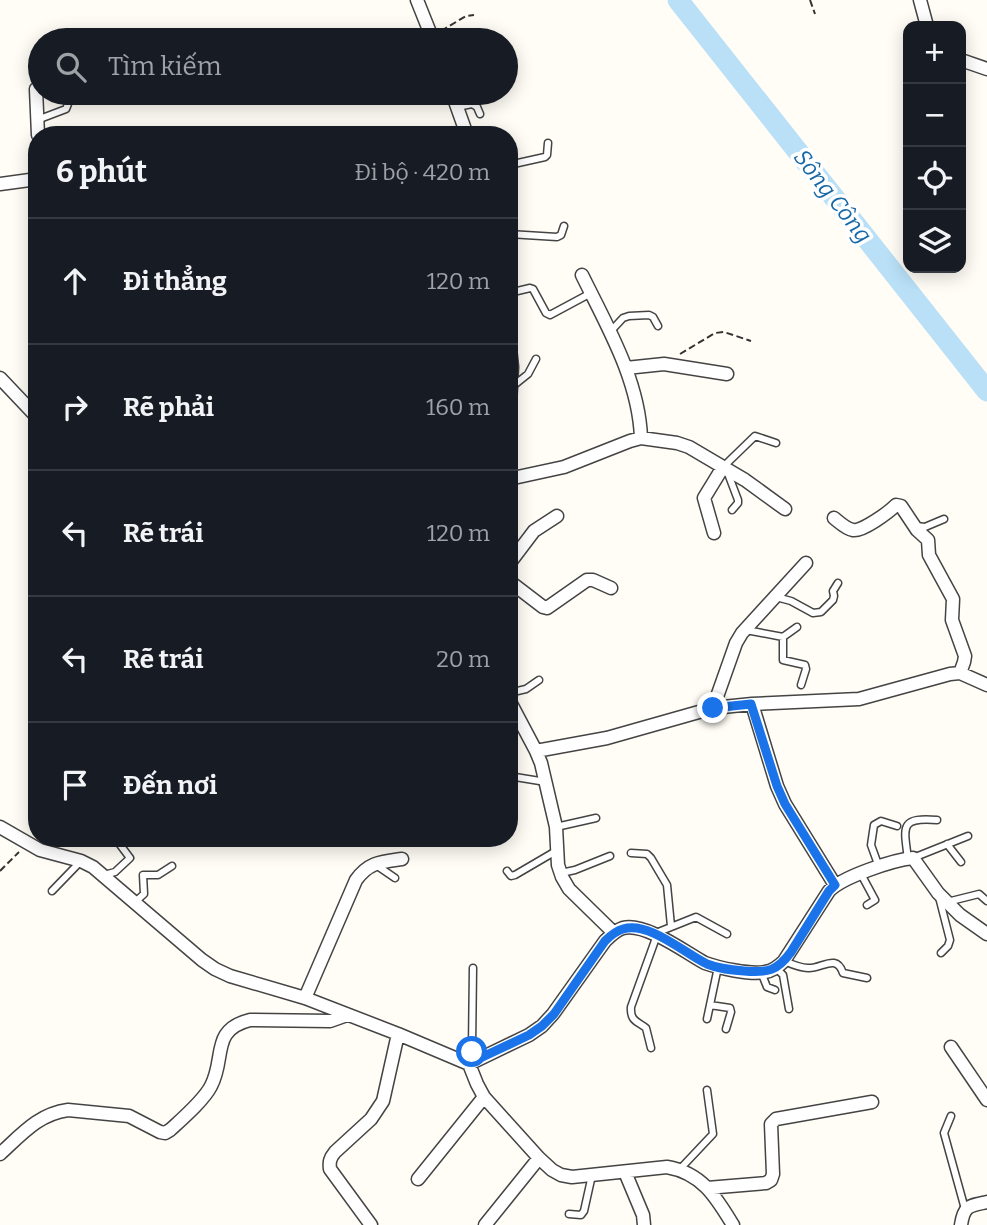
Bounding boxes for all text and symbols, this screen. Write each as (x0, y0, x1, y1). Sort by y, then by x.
map controls (903, 21, 966, 273)
button: + (903, 21, 966, 84)
search box (28, 28, 518, 105)
icon: search (52, 48, 90, 86)
text: Tìm kiếm (108, 51, 221, 82)
button: − (903, 84, 966, 147)
water label: Sông Công (788, 144, 878, 248)
button: locate (903, 147, 966, 210)
text: 6 phút (56, 154, 147, 190)
text: Đi bộ · 420 m (355, 158, 490, 186)
button: layers (903, 210, 966, 273)
icon: ahead (56, 262, 94, 300)
text: Đi thẳng (123, 266, 227, 297)
text: 120 m (427, 267, 490, 295)
icon: right (56, 388, 94, 426)
text: Rẽ phải (123, 392, 214, 423)
text: 160 m (426, 393, 490, 421)
icon: left (56, 514, 94, 552)
text: Rẽ trái (123, 518, 203, 549)
text: 120 m (427, 519, 490, 547)
icon: left (56, 640, 94, 678)
text: Rẽ trái (123, 644, 203, 675)
text: 20 m (436, 645, 490, 673)
route end (697, 692, 728, 723)
icon: arrive (56, 766, 94, 804)
text: Đến nơi (123, 770, 217, 801)
route start (456, 1036, 487, 1067)

